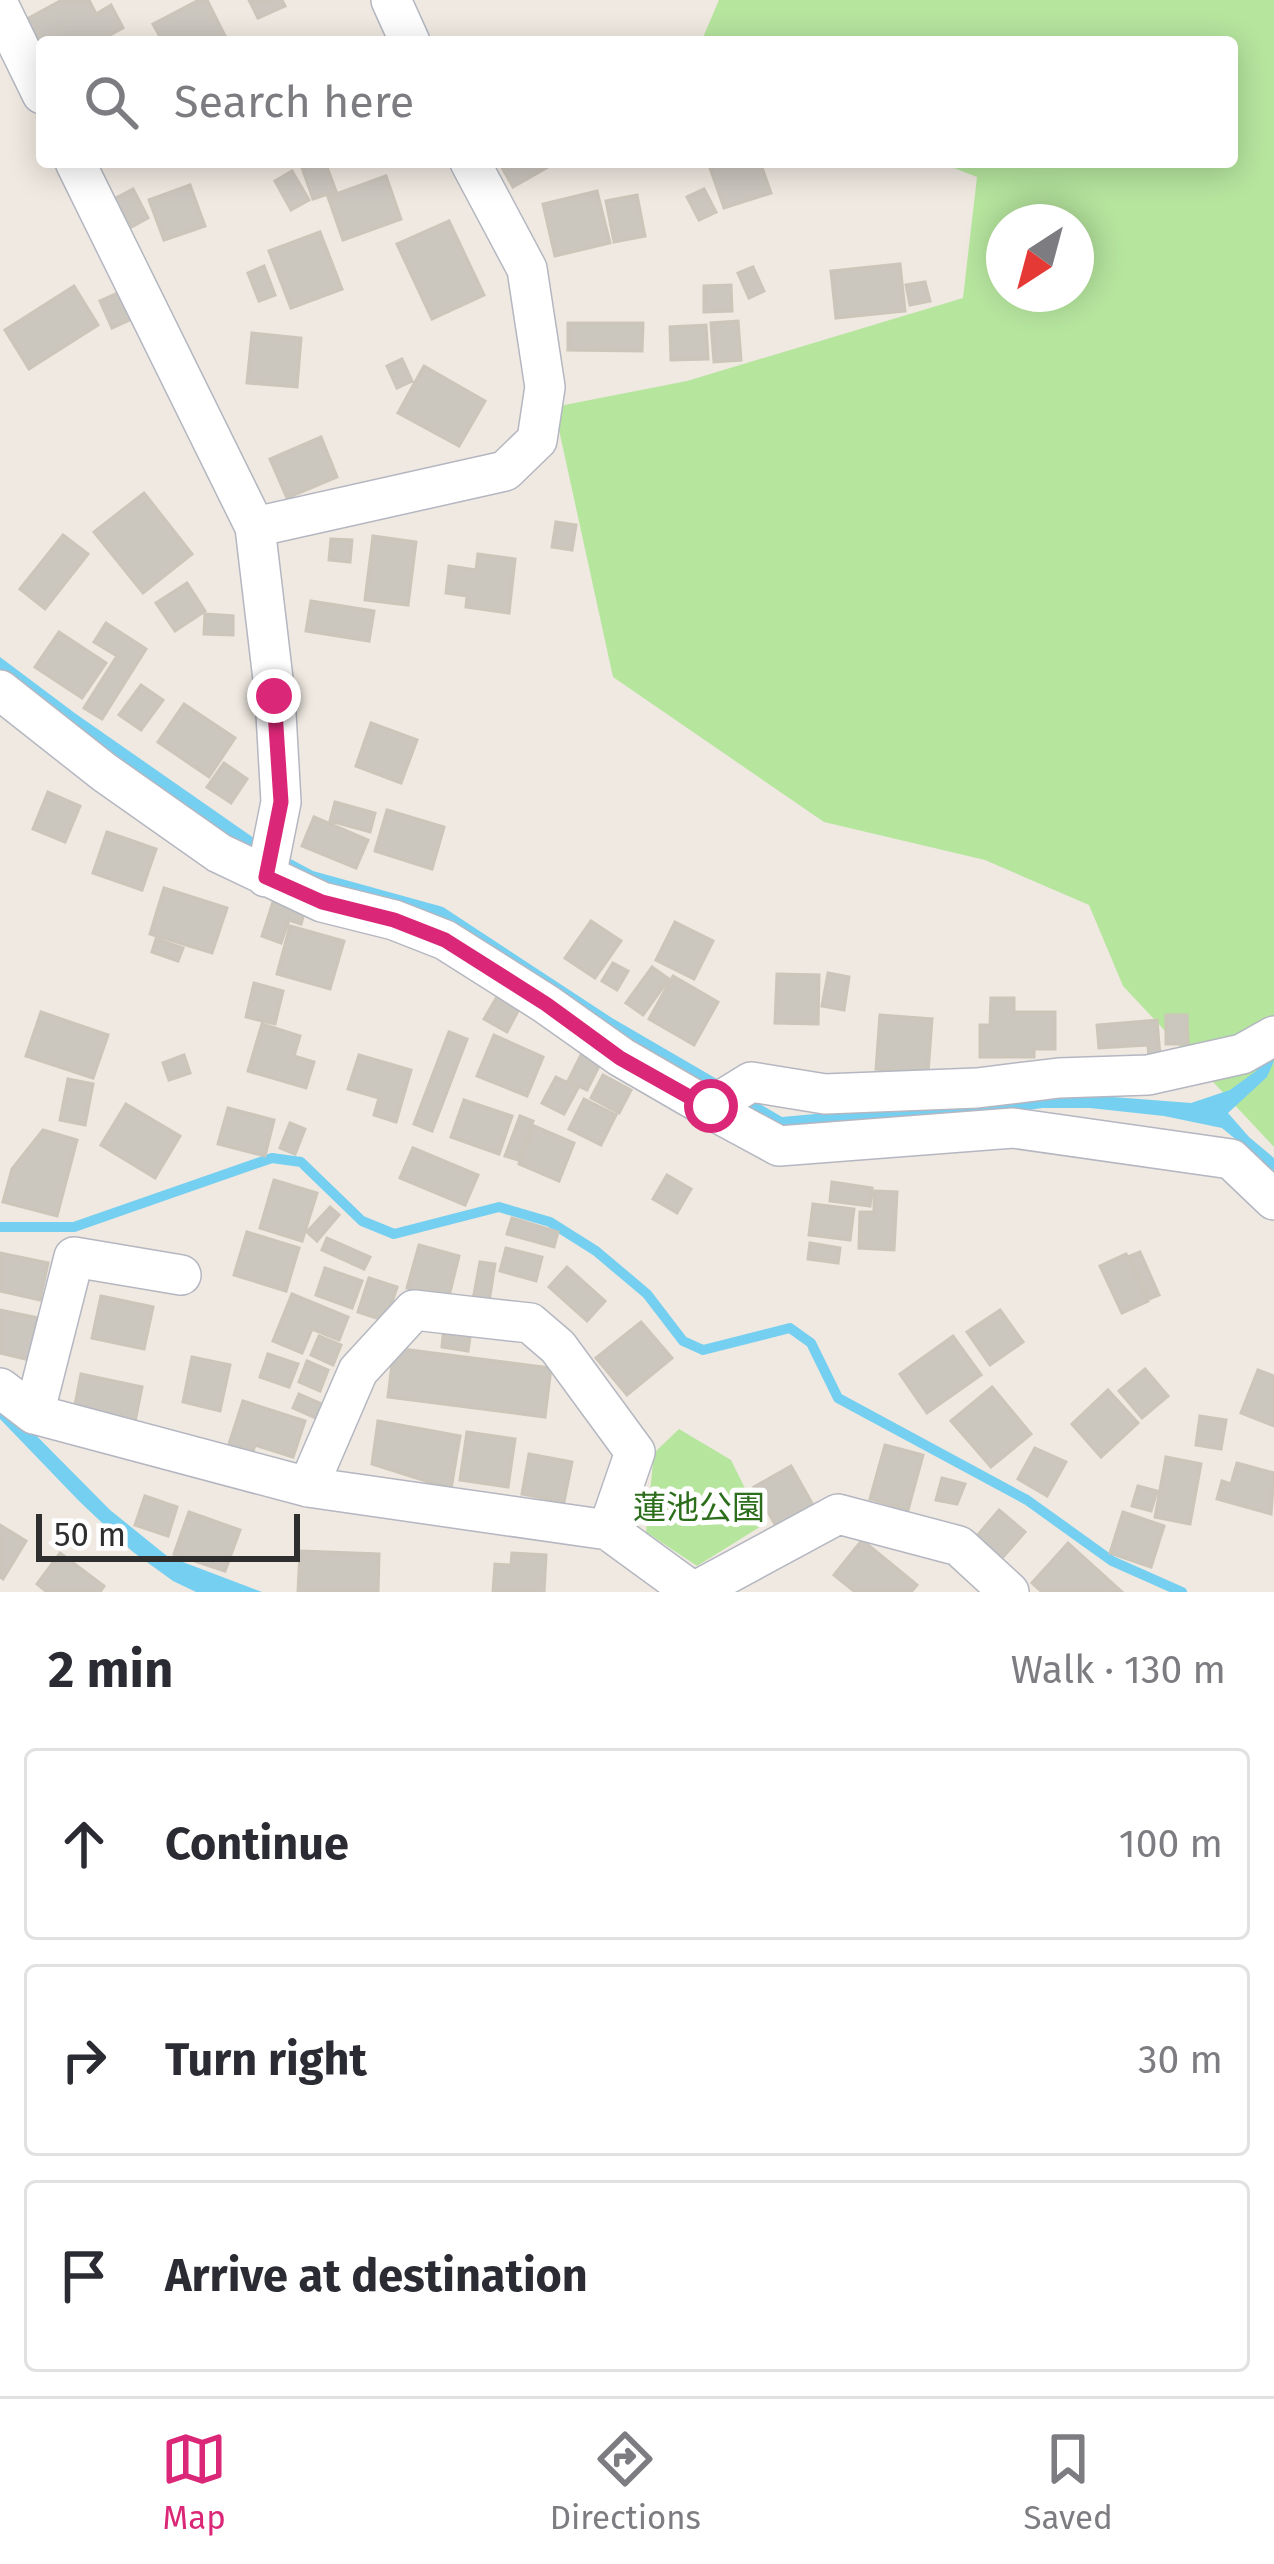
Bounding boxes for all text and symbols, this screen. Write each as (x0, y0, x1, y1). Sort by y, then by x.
search box (36, 36, 1238, 168)
icon: search (78, 69, 144, 135)
text: Search here (174, 75, 414, 129)
north arrow (986, 204, 1094, 312)
route end (247, 669, 301, 723)
route start (684, 1079, 738, 1133)
park label: 蓮池公園 (633, 1488, 765, 1528)
scale bar (36, 1508, 300, 1561)
text: 50 m (54, 1515, 126, 1555)
text: 2 min (48, 1639, 173, 1701)
text: Walk · 130 m (1011, 1647, 1226, 1693)
icon: ahead (51, 1811, 117, 1877)
text: Continue (165, 1817, 349, 1871)
text: 100 m (1119, 1821, 1223, 1867)
icon: right (51, 2027, 117, 2093)
text: Turn right (165, 2033, 367, 2087)
text: 30 m (1138, 2037, 1223, 2083)
icon: arrive (51, 2243, 117, 2309)
text: Arrive at destination (165, 2249, 588, 2303)
tab: Map (161, 2426, 227, 2538)
tab: Directions (550, 2426, 701, 2538)
tab: Saved (1023, 2426, 1113, 2538)

